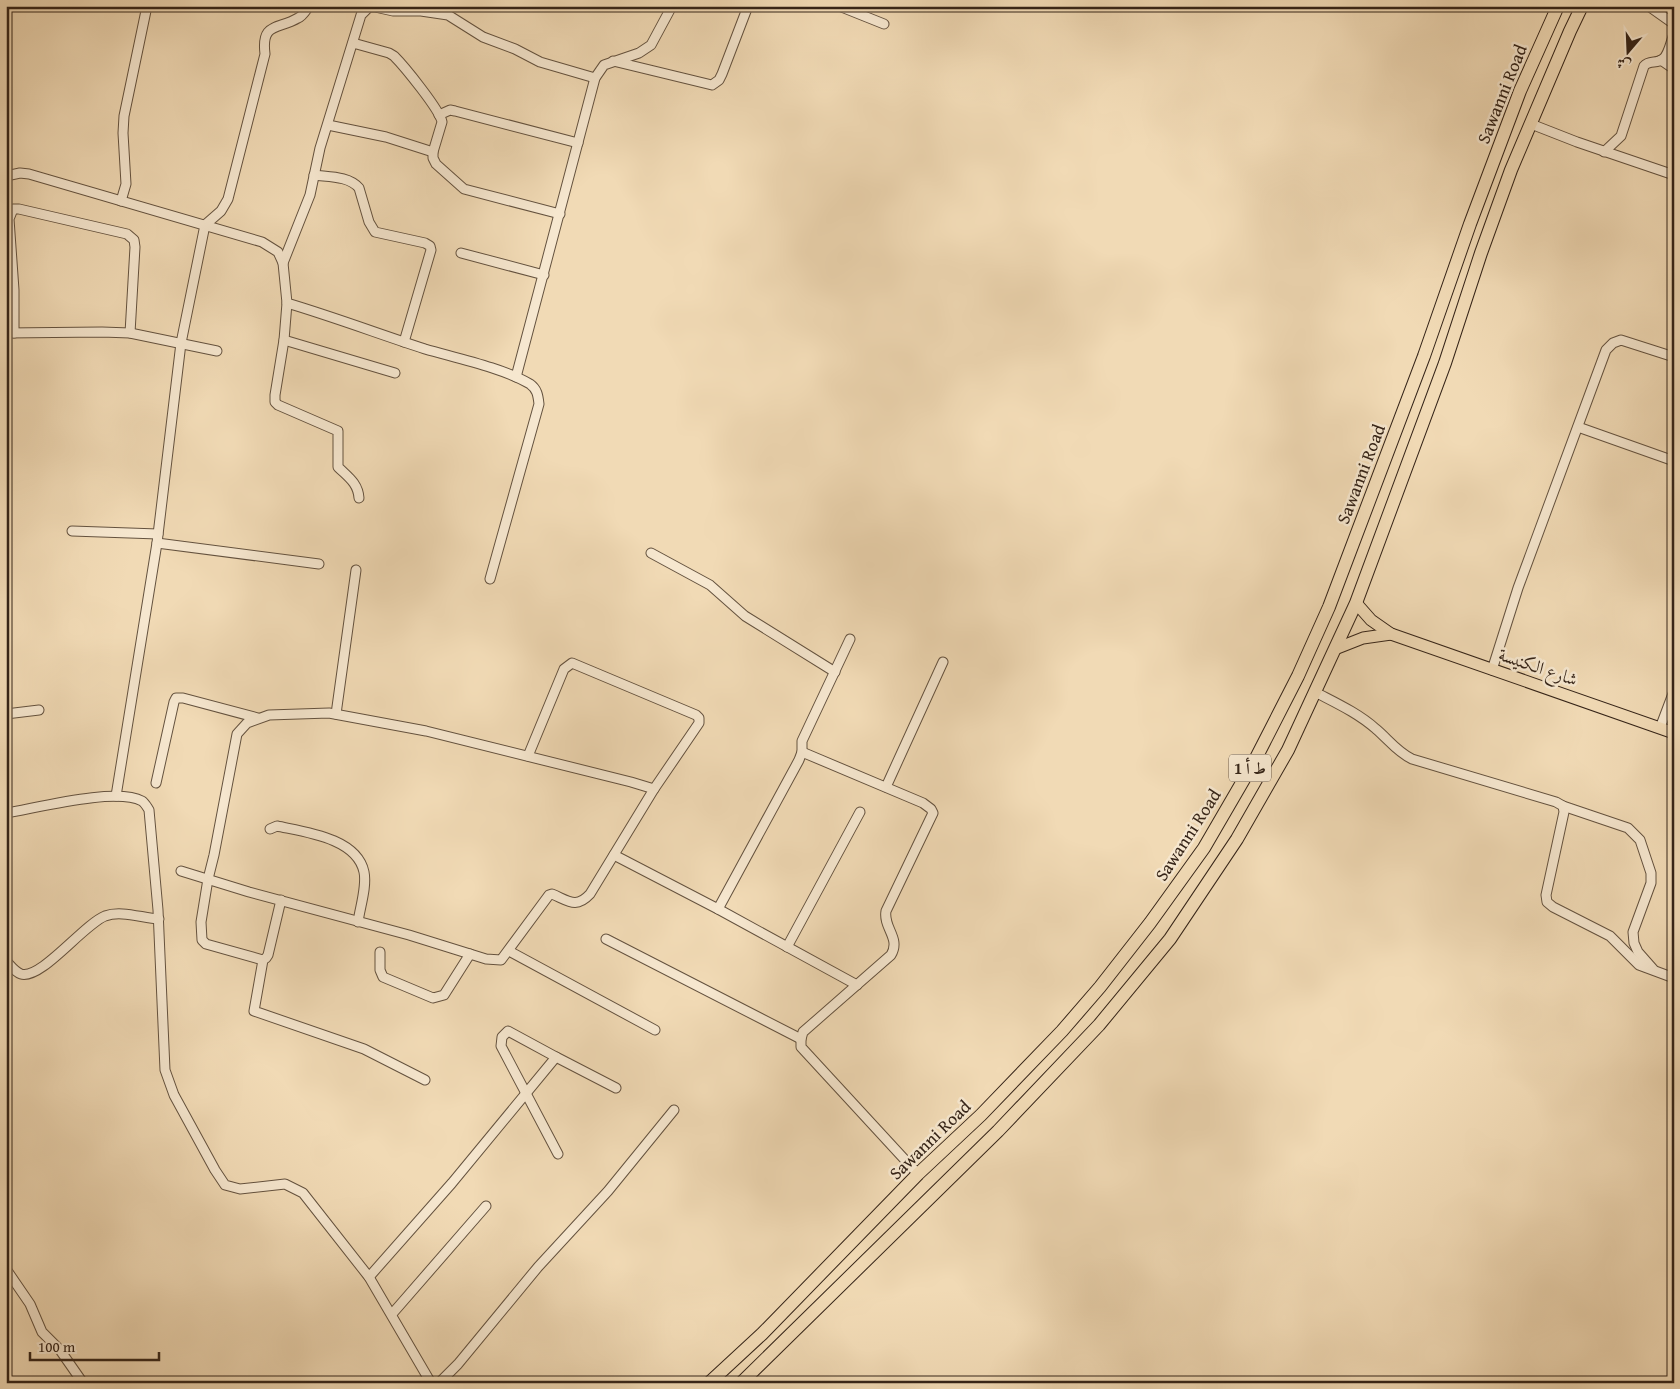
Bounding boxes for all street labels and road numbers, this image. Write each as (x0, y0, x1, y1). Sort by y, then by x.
street label: Sawanni Road (1469, 40, 1534, 148)
street label: Sawanni Road (1329, 420, 1392, 528)
street label: شارع الكنيسة (1494, 640, 1581, 695)
road number: ط أ 1 (1229, 754, 1271, 781)
street label: Sawanni Road (1148, 783, 1228, 886)
street label: Sawanni Road (883, 1093, 977, 1186)

